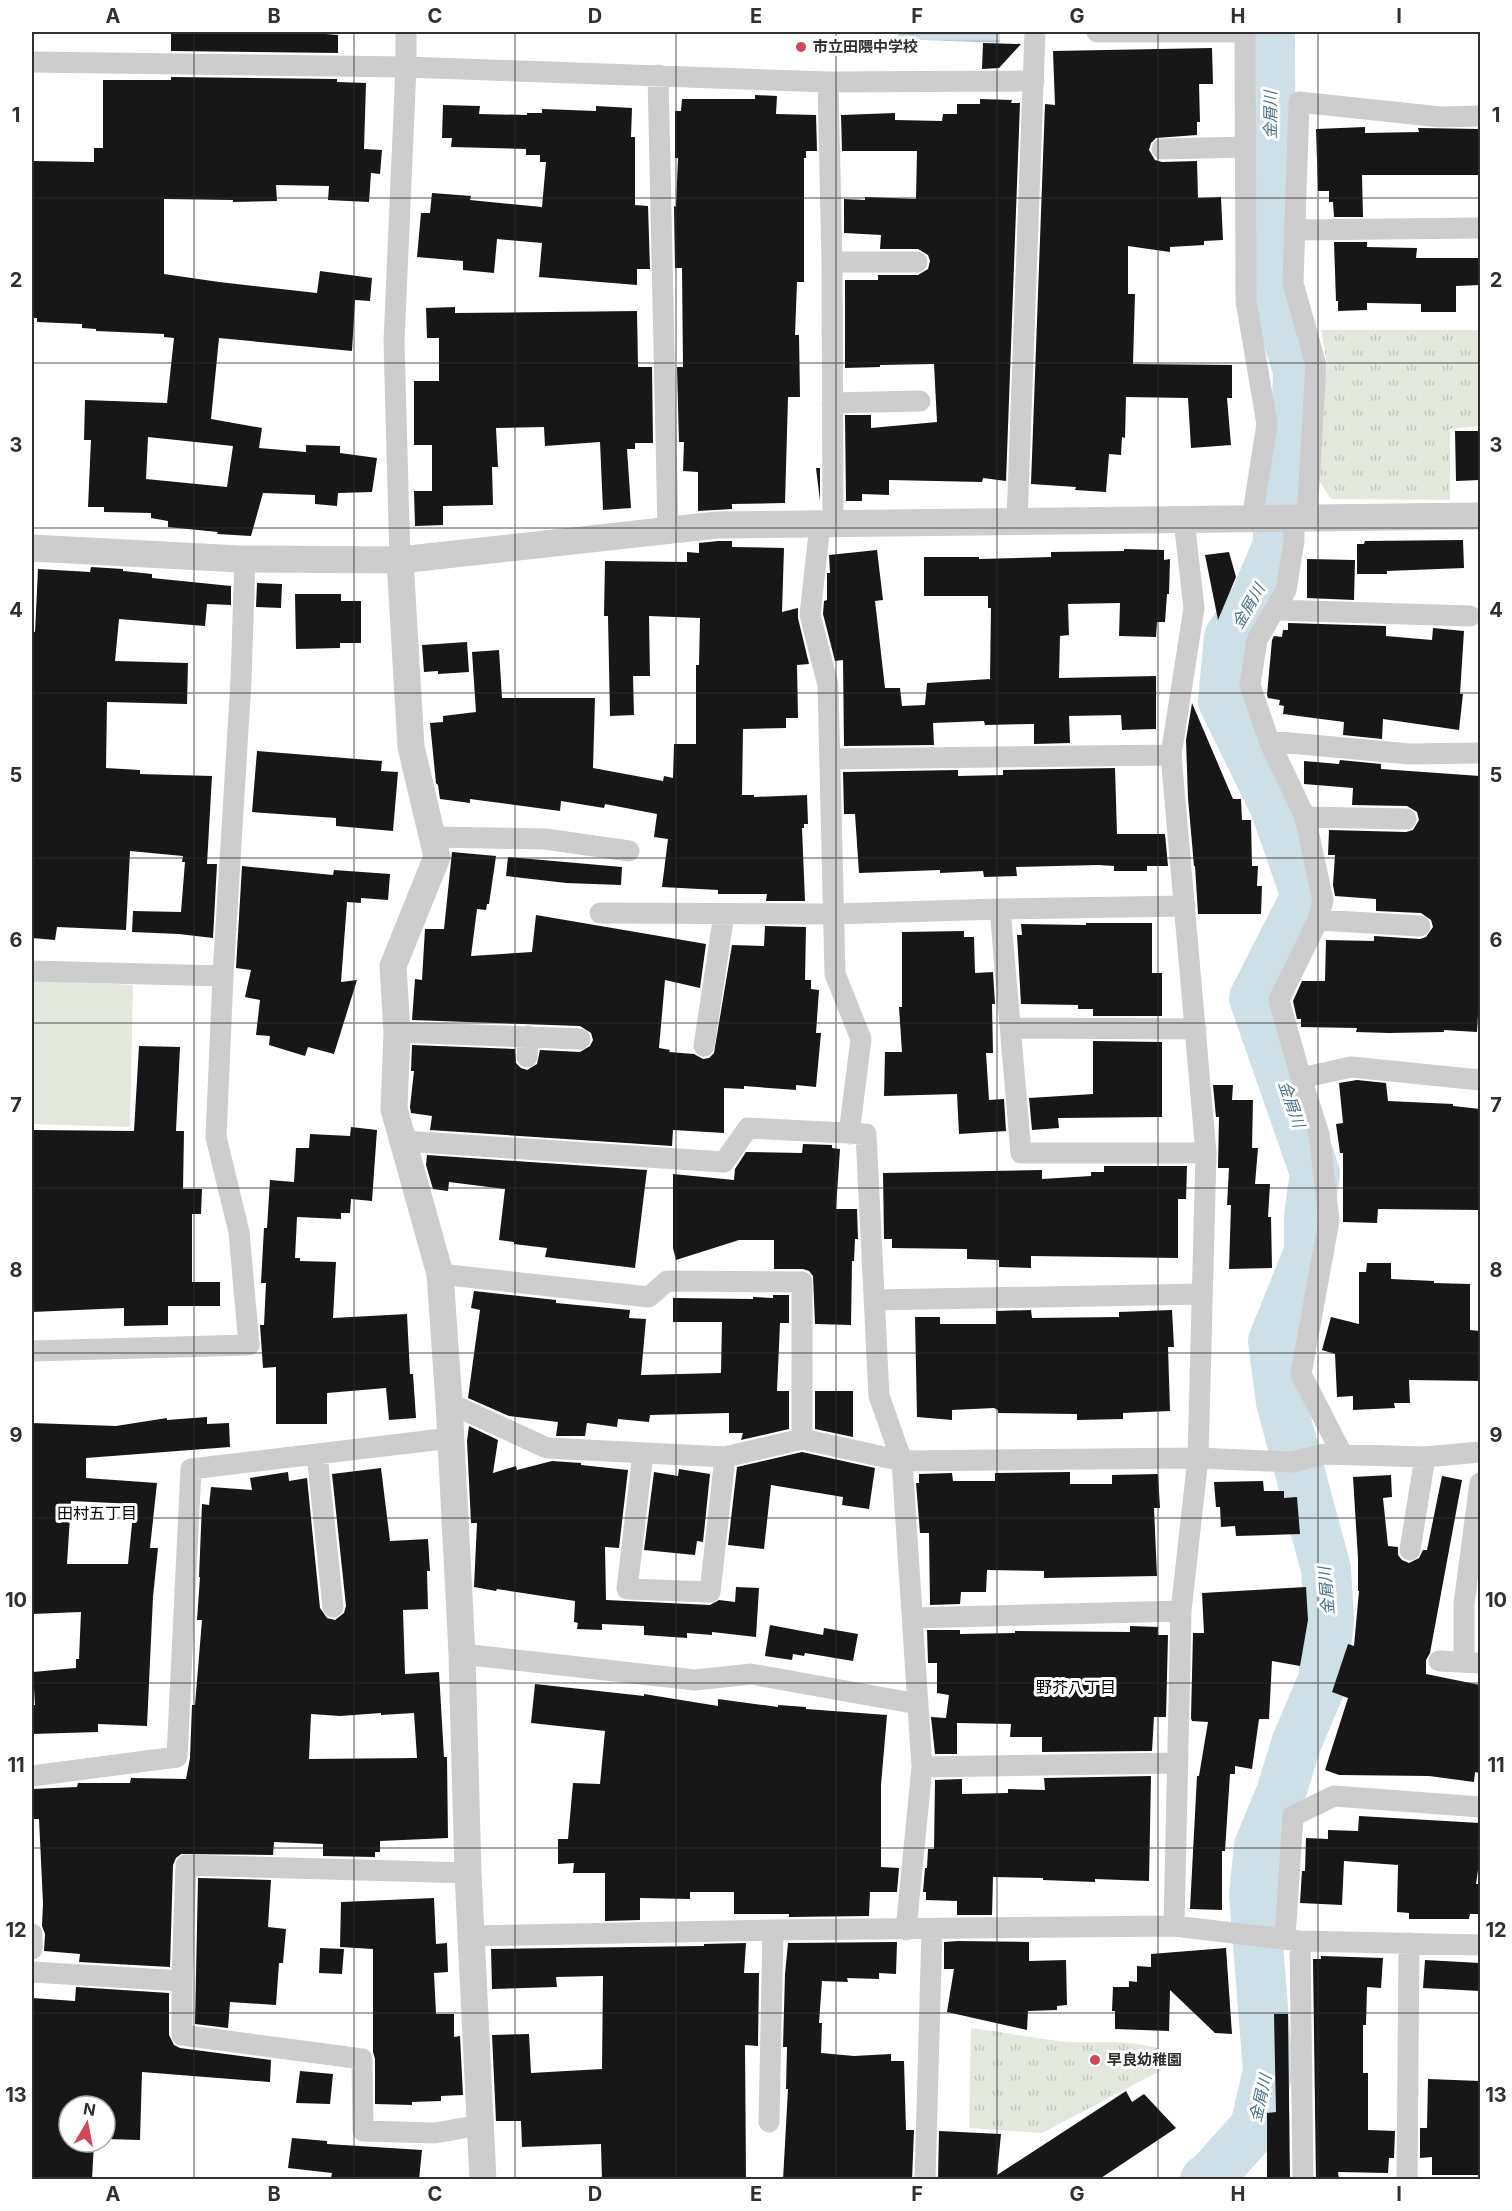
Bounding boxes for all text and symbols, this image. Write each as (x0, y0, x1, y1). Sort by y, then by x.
text: A (106, 4, 121, 28)
text: B (267, 4, 281, 28)
text: C (428, 4, 442, 28)
text: D (588, 4, 602, 28)
text: E (750, 4, 762, 28)
text: F (911, 4, 923, 28)
text: G (1069, 4, 1085, 28)
text: H (1231, 4, 1245, 28)
text: I (1396, 4, 1402, 28)
place label: 市立田隈中学校 (813, 37, 918, 56)
marker: 市立田隈中学校 (794, 40, 808, 54)
water label: 金屑川 (1260, 89, 1280, 139)
text: 1 (12, 103, 20, 127)
text: 1 (1492, 103, 1500, 127)
text: 2 (10, 268, 22, 292)
text: 2 (1490, 268, 1502, 292)
text: 3 (10, 433, 22, 457)
text: 3 (1490, 433, 1502, 457)
water label: 金屑川 (1227, 578, 1270, 632)
text: 4 (9, 598, 23, 622)
text: 4 (1489, 598, 1503, 622)
text: 5 (10, 763, 22, 787)
text: 5 (1490, 763, 1502, 787)
text: 6 (10, 928, 23, 952)
text: 6 (1490, 928, 1503, 952)
water label: 金屑川 (1275, 1078, 1310, 1132)
text: 7 (10, 1093, 22, 1117)
text: 7 (1490, 1093, 1502, 1117)
text: 8 (9, 1258, 23, 1282)
text: 8 (1489, 1258, 1503, 1282)
text: 9 (10, 1423, 23, 1447)
text: 9 (1490, 1423, 1503, 1447)
district label: 田村五丁目 (57, 1503, 137, 1523)
water label: 金屑川 (1314, 1564, 1338, 1616)
text: 10 (5, 1588, 27, 1612)
text: 10 (1485, 1588, 1507, 1612)
district label: 野芥八丁目 (1036, 1677, 1116, 1697)
text: 11 (7, 1753, 25, 1777)
text: 11 (1487, 1753, 1505, 1777)
text: 12 (5, 1918, 27, 1942)
text: 12 (1485, 1918, 1507, 1942)
place label: 早良幼稚園 (1107, 2050, 1182, 2069)
marker: 早良幼稚園 (1088, 2053, 1102, 2067)
water label: 金屑川 (1245, 2070, 1276, 2124)
text: 13 (5, 2083, 27, 2107)
text: 13 (1485, 2083, 1507, 2107)
north arrow (57, 2094, 117, 2154)
text: N (82, 2098, 97, 2120)
text: A (106, 2182, 121, 2206)
text: B (267, 2182, 281, 2206)
text: C (428, 2182, 442, 2206)
text: D (588, 2182, 602, 2206)
text: E (750, 2182, 762, 2206)
text: F (911, 2182, 923, 2206)
text: G (1069, 2182, 1085, 2206)
text: H (1231, 2182, 1245, 2206)
text: I (1396, 2182, 1402, 2206)

